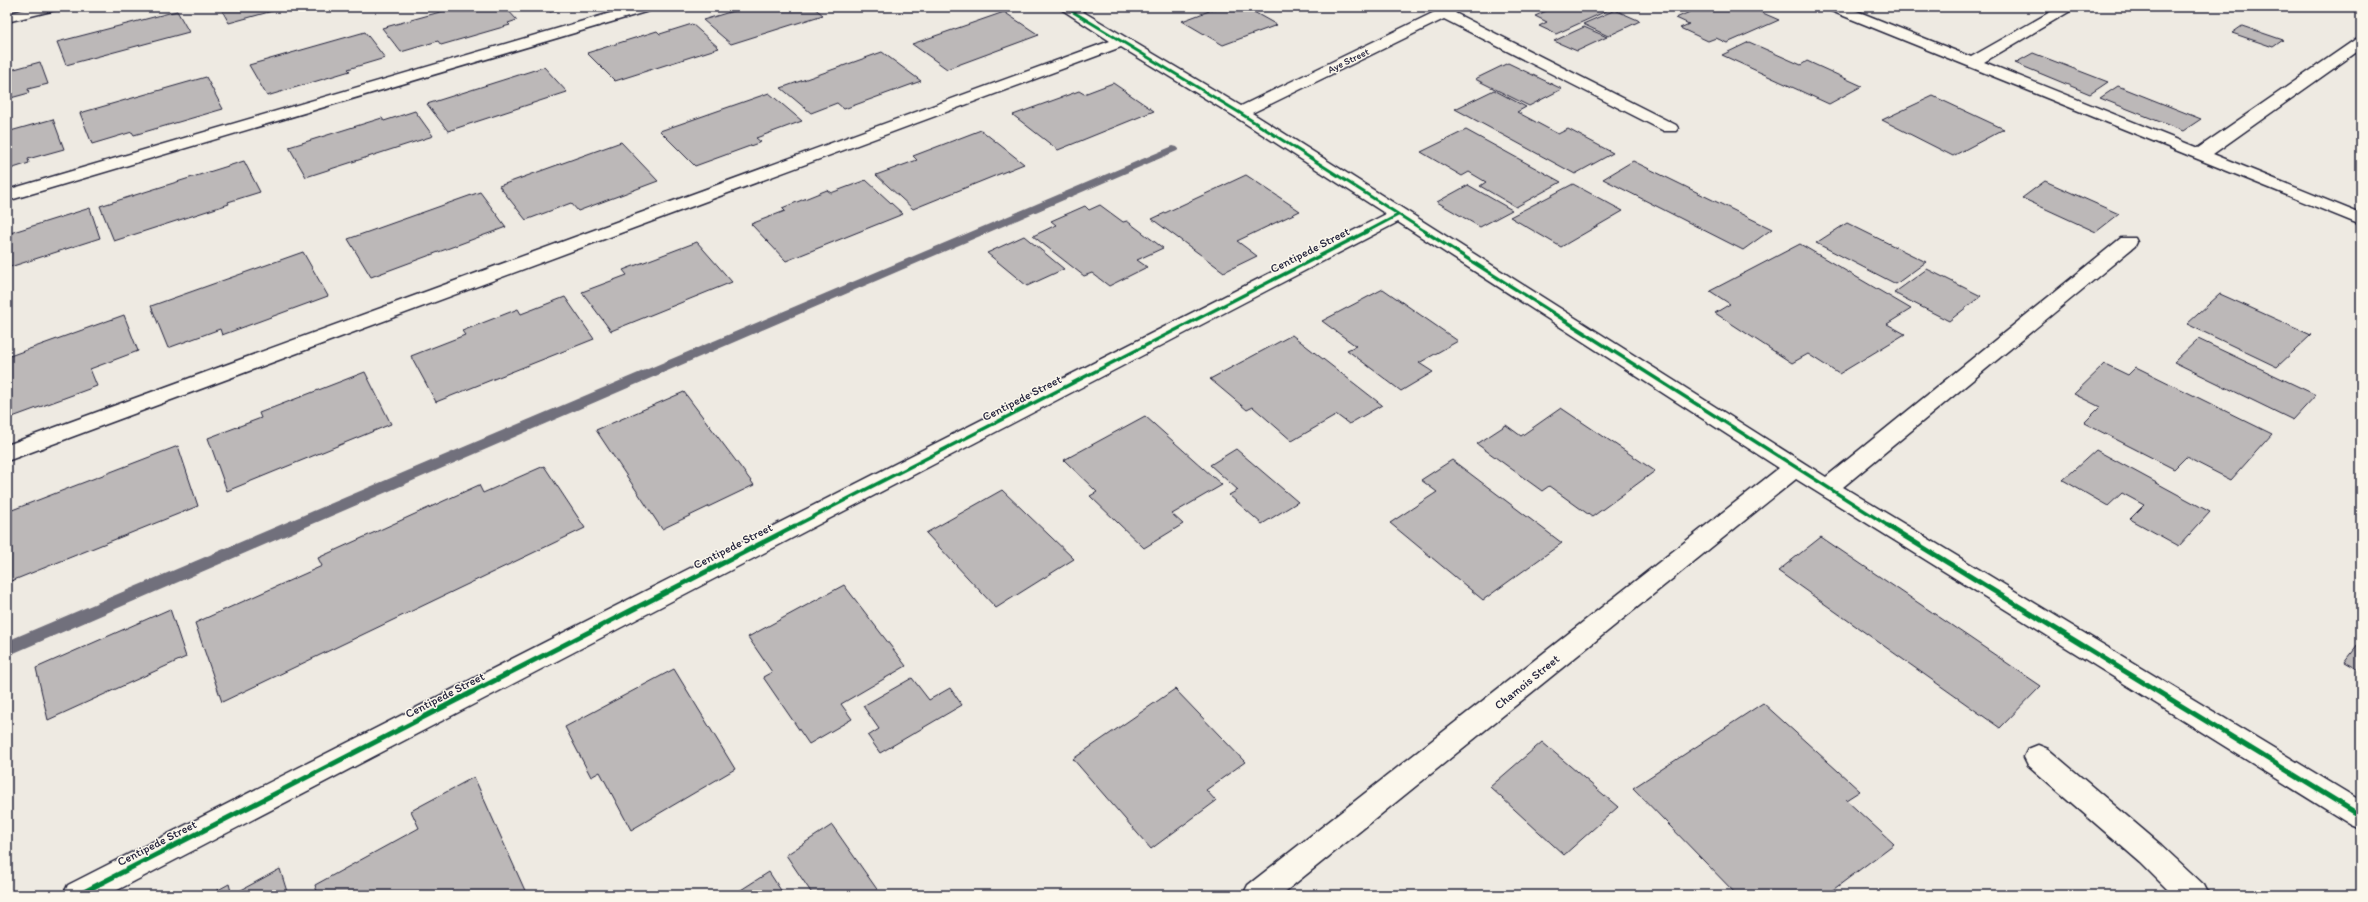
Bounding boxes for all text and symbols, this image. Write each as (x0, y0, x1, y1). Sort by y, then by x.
street label: Aye Street (1325, 45, 1371, 76)
street label: Centipede Street (1268, 224, 1352, 276)
street label: Centipede Street (980, 372, 1064, 424)
street label: Centipede Street (691, 520, 775, 572)
street label: Chamois Street (1492, 651, 1562, 712)
street label: Centipede Street (403, 669, 487, 721)
street label: Centipede Street (115, 817, 199, 869)

